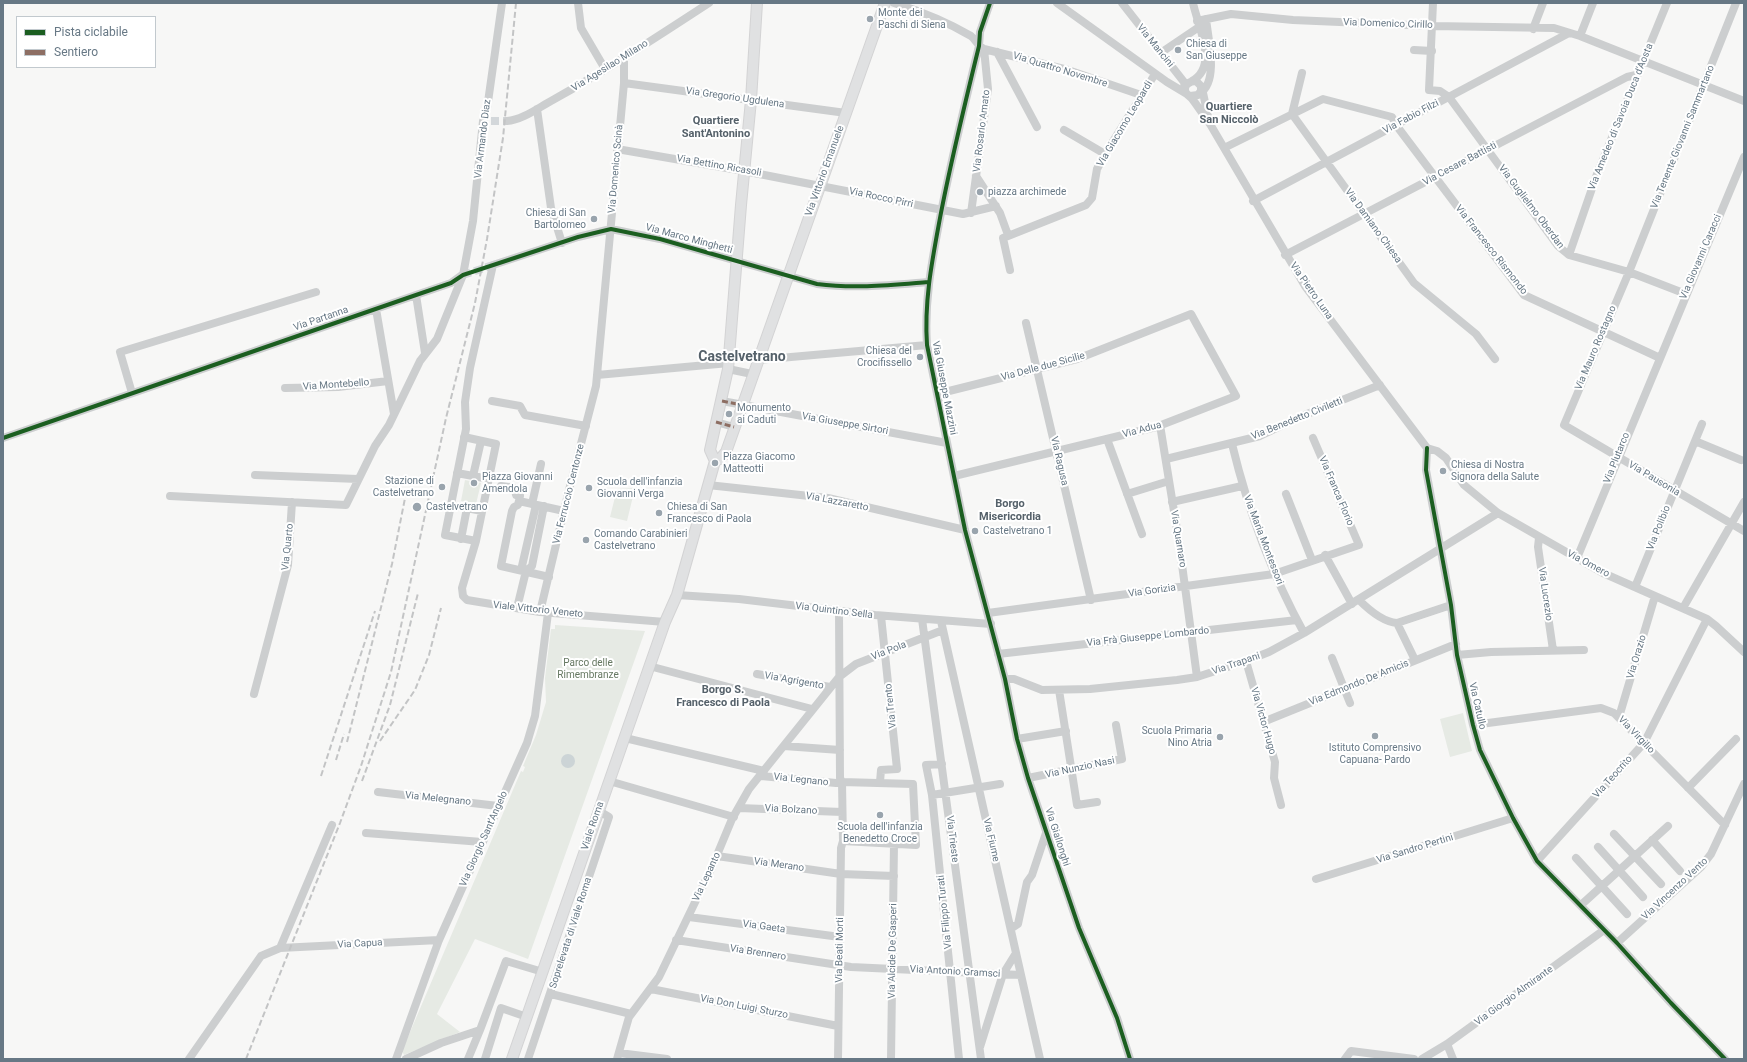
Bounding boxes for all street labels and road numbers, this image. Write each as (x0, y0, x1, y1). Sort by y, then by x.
street label: Via Domenico Cirillo (1343, 16, 1433, 32)
street label: Via Mancini (1134, 22, 1176, 70)
street label: Via Agesilao Milano (569, 38, 651, 94)
street label: Via Amedeo di Savoia Duca d'Aosta (1586, 42, 1656, 192)
street label: Via Quattro Novembre (1011, 50, 1109, 90)
street label: Via Tenente Giovanni Sammartano (1649, 63, 1717, 211)
street label: Via Giacomo Leopardi (1095, 79, 1155, 169)
street label: Via Gregorio Ugdulena (685, 85, 785, 111)
street label: Via Rosario Amato (971, 89, 993, 173)
street label: Via Fabio Filzi (1381, 97, 1441, 137)
street label: Via Armando Diaz (472, 99, 494, 179)
street label: Via Domenico Scinà (606, 124, 626, 214)
street label: Via Vittorio Emanuele (803, 124, 847, 218)
street label: Via Cesare Battisti (1421, 140, 1499, 188)
street label: Via Bettino Ricasoli (676, 153, 762, 179)
street label: Via Guglielmo Oberdan (1496, 163, 1566, 251)
street label: Via Rocco Pirri (848, 185, 914, 211)
street label: Via Damiano Chiesa (1342, 186, 1404, 266)
street label: Via Francesco Rismondo (1452, 203, 1530, 297)
street label: Via Giovanni Caracci (1678, 213, 1724, 301)
street label: Via Marco Minghetti (644, 222, 734, 256)
street label: Via Pietro Luna (1287, 260, 1335, 322)
street label: Via Partanna (292, 304, 350, 334)
street label: Via Mauro Rostagno (1573, 304, 1619, 392)
street label: Via Giuseppe Mazzini (929, 340, 959, 436)
street label: Via Delle due Sicilie (1000, 350, 1086, 384)
street label: Via Montebello (302, 377, 370, 393)
street label: Via Benedetto Civiletti (1250, 395, 1344, 443)
street label: Via Giuseppe Sirtori (801, 410, 889, 438)
street label: Via Adua (1121, 419, 1163, 441)
street label: Via Plutarco (1601, 431, 1633, 485)
street label: Via Ragusa (1048, 435, 1070, 487)
street label: Via Ferruccio Centonze (551, 443, 587, 545)
street label: Via Franca Florio (1316, 454, 1356, 528)
street label: Via Pausonia (1626, 459, 1682, 499)
street label: Via Lazzaretto (805, 490, 869, 514)
street label: Via Maria Montessori (1240, 494, 1286, 586)
street label: Via Polibio (1645, 504, 1673, 552)
street label: Via Quarnaro (1168, 509, 1188, 569)
street label: Via Quarto (280, 523, 296, 571)
street label: Via Omero (1565, 548, 1611, 580)
street label: Via Lucrezio (1535, 566, 1555, 622)
street label: Via Gorizia (1127, 582, 1177, 600)
street label: Viale Vittorio Veneto (492, 599, 584, 621)
street label: Via Quintino Sella (795, 600, 873, 622)
street label: Via Frà Giuseppe Lombardo (1086, 625, 1210, 649)
street label: Via Orazio (1625, 634, 1649, 680)
street label: Via Pola (870, 639, 908, 663)
street label: Via Trapani (1210, 650, 1262, 678)
street label: Via Edmondo De Amicis (1307, 657, 1411, 709)
street label: Via Agrigento (763, 670, 825, 692)
street label: Via Catullo (1466, 681, 1488, 731)
street label: Via Trento (883, 683, 899, 729)
street label: Via Victor Hugo (1248, 686, 1278, 756)
street label: Via Virgilio (1615, 714, 1657, 756)
street label: Via Teocrito (1591, 753, 1635, 801)
street label: Via Nunzio Nasi (1044, 755, 1116, 781)
street label: Via Legnano (773, 771, 829, 789)
street label: Via Giorgio Sant'Angelo (457, 789, 511, 889)
street label: Via Melegnano (404, 790, 472, 808)
street label: Viale Roma (579, 800, 607, 852)
street label: Via Bolzano (764, 803, 818, 817)
street label: Via Giallonghi (1042, 806, 1072, 868)
street label: Via Trieste (943, 815, 961, 863)
street label: Via Fiume (980, 817, 1002, 863)
street label: Via Sandro Pertini (1375, 832, 1455, 866)
street label: Via Lepanto (690, 851, 724, 903)
street label: Via Vincenzo Vento (1639, 855, 1711, 923)
street label: Via Merano (753, 856, 805, 874)
street label: Via Filippo Turati (935, 874, 955, 950)
street label: Soprelevata di Viale Roma (547, 876, 595, 990)
street label: Via Alcide De Gasperi (886, 903, 900, 999)
street label: Via Beati Morti (833, 917, 847, 983)
street label: Via Gaeta (742, 918, 786, 936)
street label: Via Capua (337, 937, 383, 951)
street label: Via Brennero (729, 943, 787, 963)
street label: Via Giorgio Almirante (1472, 963, 1556, 1029)
street label: Via Antonio Gramsci (909, 964, 1001, 980)
street label: Via Don Luigi Sturzo (699, 993, 789, 1021)

